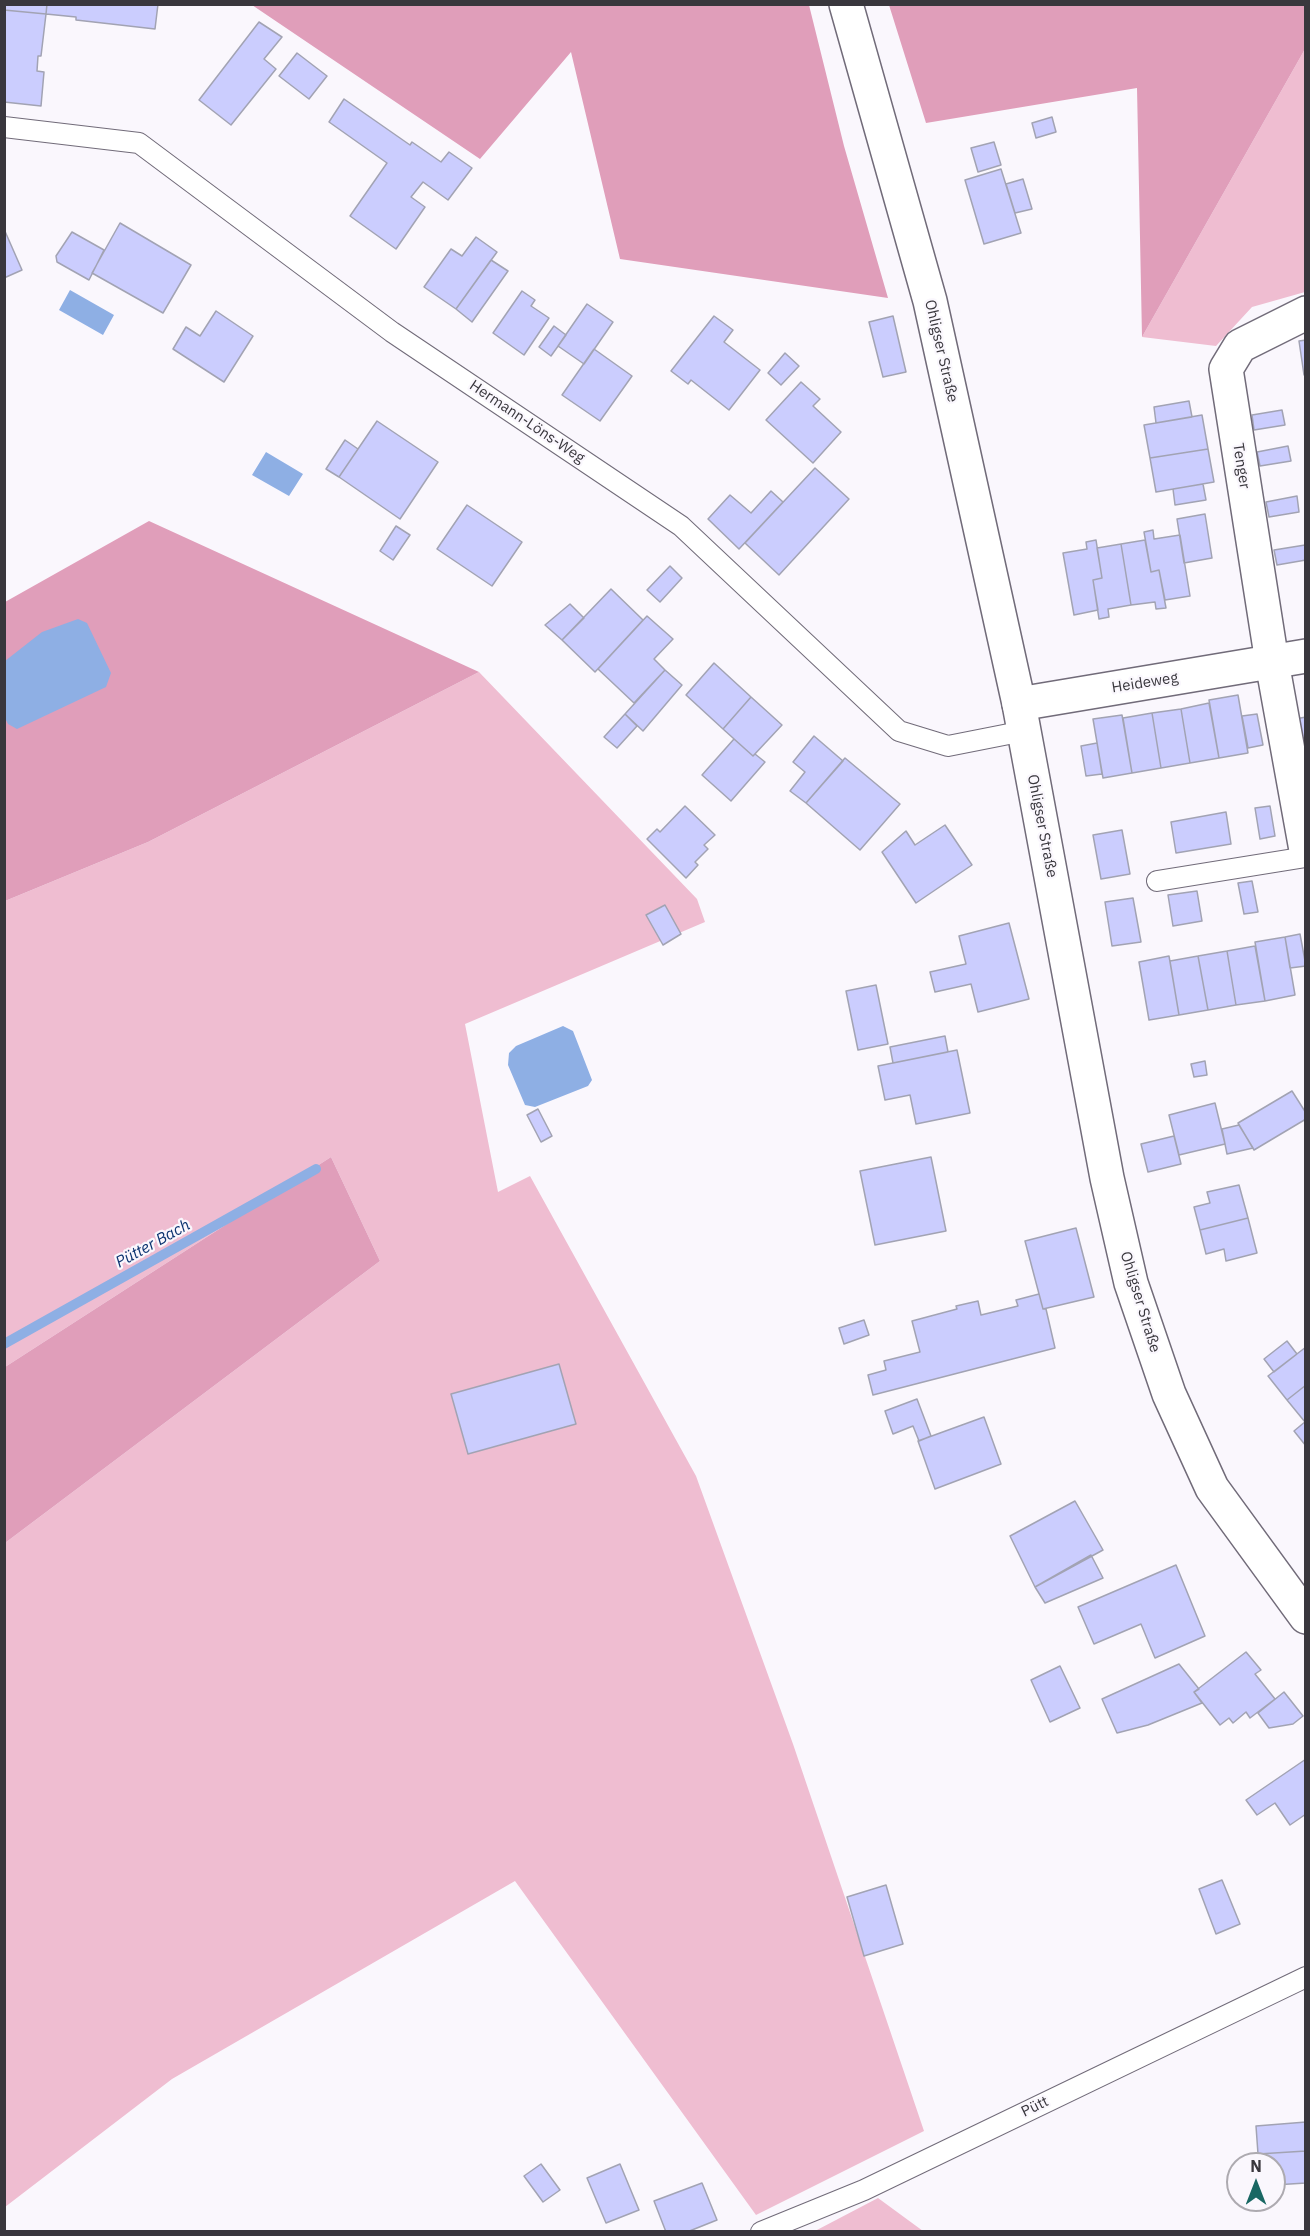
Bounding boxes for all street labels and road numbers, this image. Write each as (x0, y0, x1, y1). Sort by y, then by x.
street label: Ohligser Straße (920, 298, 962, 404)
street label: Hermann-Löns-Weg (466, 377, 588, 467)
street label: Tenger (1229, 442, 1253, 490)
street label: Heideweg (1110, 669, 1180, 697)
street label: Ohligser Straße (1023, 773, 1061, 879)
street label: Ohligser Straße (1116, 1249, 1164, 1355)
street label: Pütt (1018, 2093, 1052, 2121)

